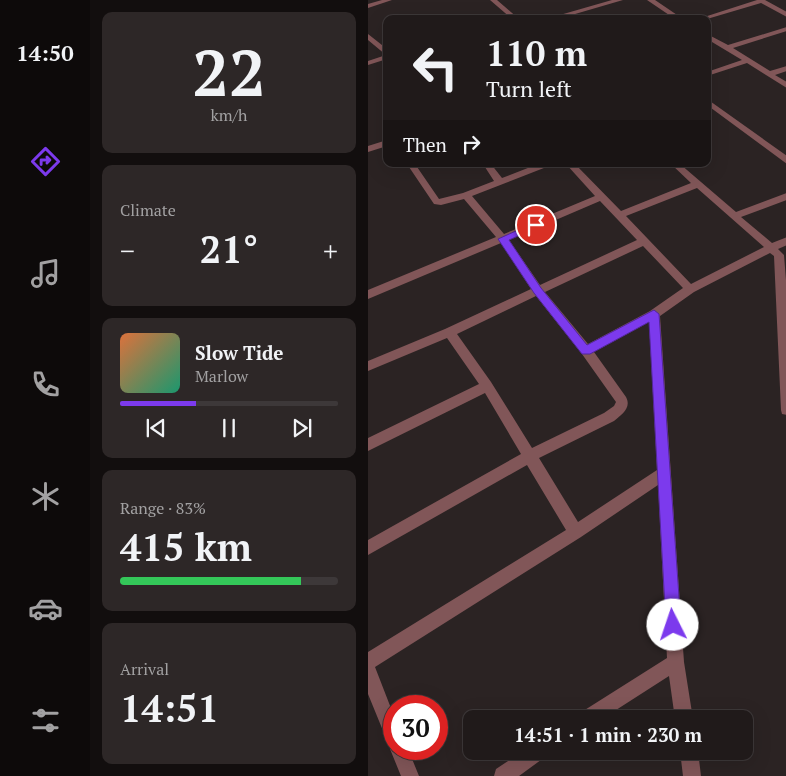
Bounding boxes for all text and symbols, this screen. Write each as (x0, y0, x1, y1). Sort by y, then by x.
text: 22 (192, 28, 266, 115)
text: 110 m (486, 30, 587, 76)
icon: left (403, 35, 468, 100)
text: 14:50 (16, 38, 74, 67)
text: Turn left (486, 74, 572, 103)
text: km/h (211, 104, 247, 126)
icon: right (457, 130, 485, 158)
text: Then (403, 132, 447, 157)
icon: directions (28, 144, 63, 179)
text: Climate (120, 199, 176, 221)
pin (515, 204, 557, 246)
icon: arrive (522, 211, 550, 239)
text: 21° (200, 224, 258, 274)
text: − (120, 232, 135, 269)
text: + (323, 232, 338, 269)
icon: music (28, 256, 63, 291)
text: Slow Tide (195, 340, 284, 365)
text: Marlow (195, 365, 248, 387)
icon: phone (28, 367, 63, 402)
icon: previous (142, 414, 170, 442)
icon: pause (215, 414, 243, 442)
icon: next (288, 414, 316, 442)
icon: climate (28, 479, 63, 514)
text: Range · 83% (120, 497, 206, 519)
text: 415 km (120, 522, 252, 572)
icon: car (28, 591, 63, 626)
position arrow (646, 598, 698, 650)
text: Arrival (120, 658, 169, 680)
text: 14:51 (120, 683, 219, 733)
speed limit sign: 30 (383, 695, 448, 760)
icon: filters (28, 703, 63, 738)
text: 14:51 · 1 min · 230 m (514, 722, 702, 747)

